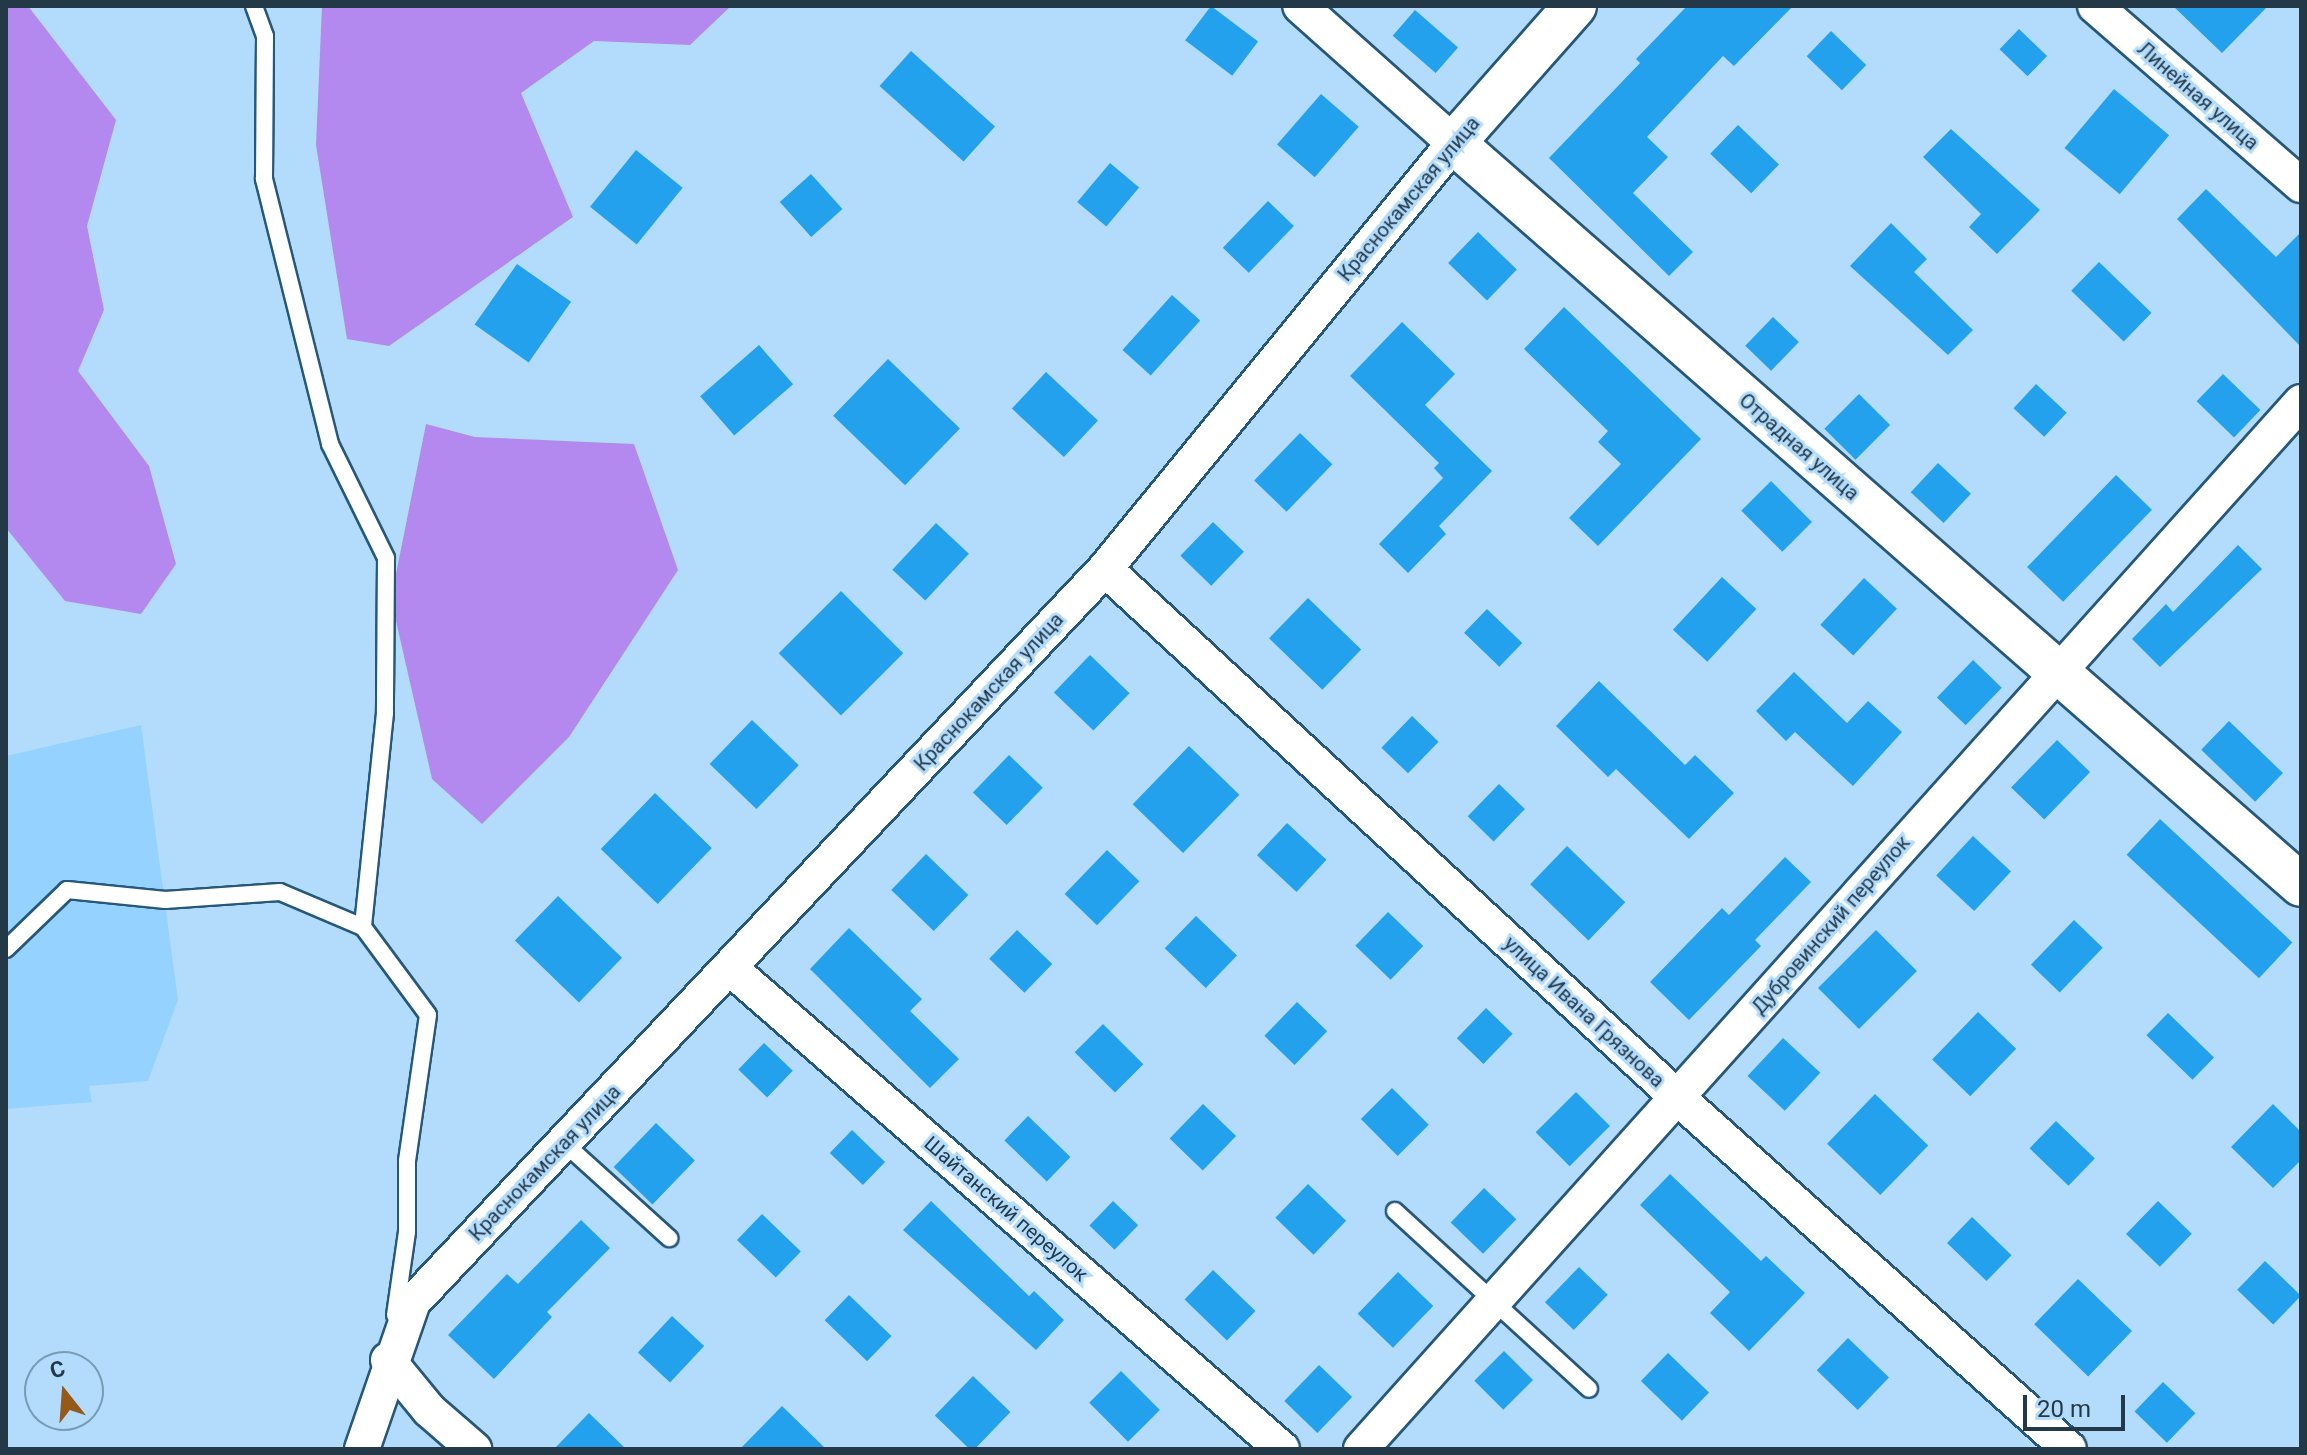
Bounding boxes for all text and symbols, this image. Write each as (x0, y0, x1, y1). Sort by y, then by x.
street label: Линейная улица (2133, 37, 2263, 155)
street label: Краснокамская улица (1333, 112, 1485, 286)
street label: Отрадная улица (1734, 388, 1864, 506)
street label: Краснокамская улица (909, 608, 1069, 776)
street label: Дубровинский переулок (1747, 831, 1915, 1019)
street label: улица Ивана Грязнова (1499, 931, 1669, 1093)
street label: Краснокамская улица (464, 1080, 626, 1246)
street label: Шайтанский переулок (919, 1131, 1093, 1287)
north arrow (24, 1351, 104, 1431)
text: С (47, 1355, 68, 1384)
scale bar (2027, 1379, 2129, 1429)
text: 20 m (2037, 1395, 2091, 1423)

